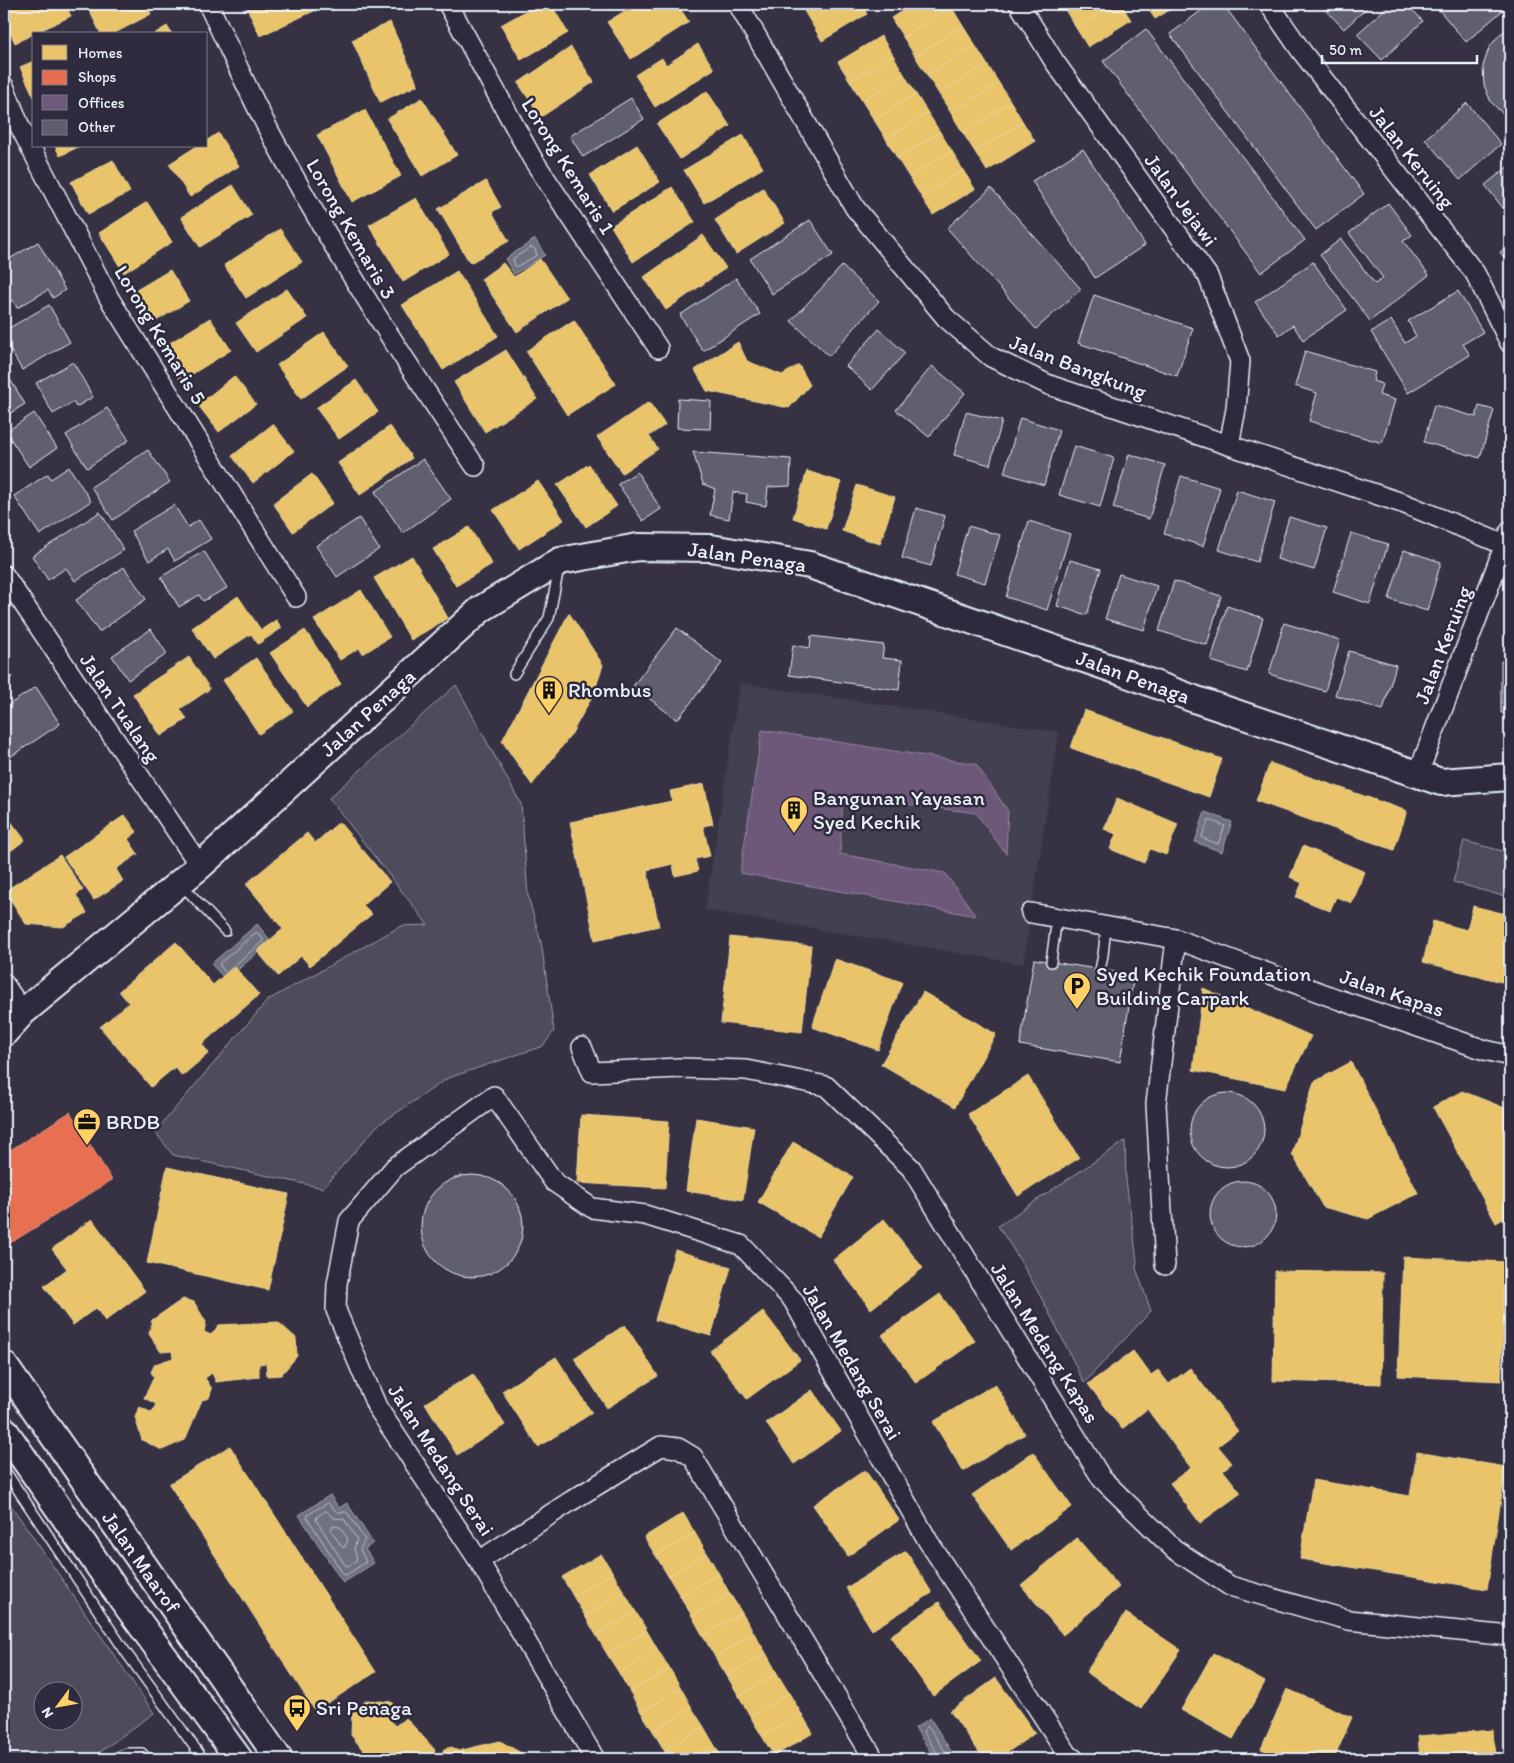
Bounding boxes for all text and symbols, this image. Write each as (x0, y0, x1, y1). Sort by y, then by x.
legend (32, 32, 208, 148)
scale bar (1322, 32, 1476, 64)
text: 50 m (1329, 41, 1362, 59)
text: Homes (78, 44, 123, 62)
text: Shops (78, 68, 117, 86)
street label: Lorong Kemaris 1 (516, 93, 621, 239)
text: Offices (78, 94, 125, 112)
street label: Jalan Keruing (1364, 100, 1461, 214)
text: Other (78, 118, 115, 136)
street label: Jalan Jejawi (1139, 148, 1223, 251)
street label: Lorong Kemaris 3 (301, 154, 402, 303)
street label: Lorong Kemaris 5 (109, 261, 212, 409)
street label: Jalan Bangkung (1006, 329, 1150, 404)
street label: Jalan Penaga (686, 536, 808, 577)
street label: Jalan Keruing (1409, 582, 1477, 707)
street label: Jalan Penaga (1073, 644, 1193, 709)
street label: Jalan Tualang (75, 648, 166, 767)
street label: Jalan Penaga (315, 664, 420, 762)
building icon: Rhombus (534, 675, 564, 714)
place label: Rhombus (568, 677, 651, 702)
place label: Bangunan Yayasan Syed Kechik (813, 785, 985, 834)
building icon: Bangunan Yayasan Syed Kechik (779, 795, 809, 834)
place label: Syed Kechik Foundation Building Carpark (1096, 961, 1311, 1010)
street label: Jalan Kapas (1337, 963, 1447, 1022)
parking icon: Syed Kechik Foundation Building Carpark (1062, 971, 1092, 1010)
office icon: BRDB (72, 1107, 102, 1146)
place label: BRDB (106, 1109, 160, 1134)
street label: Jalan Medang Kapas (986, 1258, 1105, 1428)
street label: Jalan Medang Serai (798, 1279, 907, 1444)
street label: Jalan Medang Serai (383, 1379, 500, 1540)
street label: Jalan Maarof (97, 1506, 186, 1618)
north arrow (32, 1680, 82, 1730)
bus stop icon: Sri Penaga (282, 1693, 312, 1732)
place label: Sri Penaga (316, 1695, 412, 1720)
text: N (38, 1704, 57, 1721)

